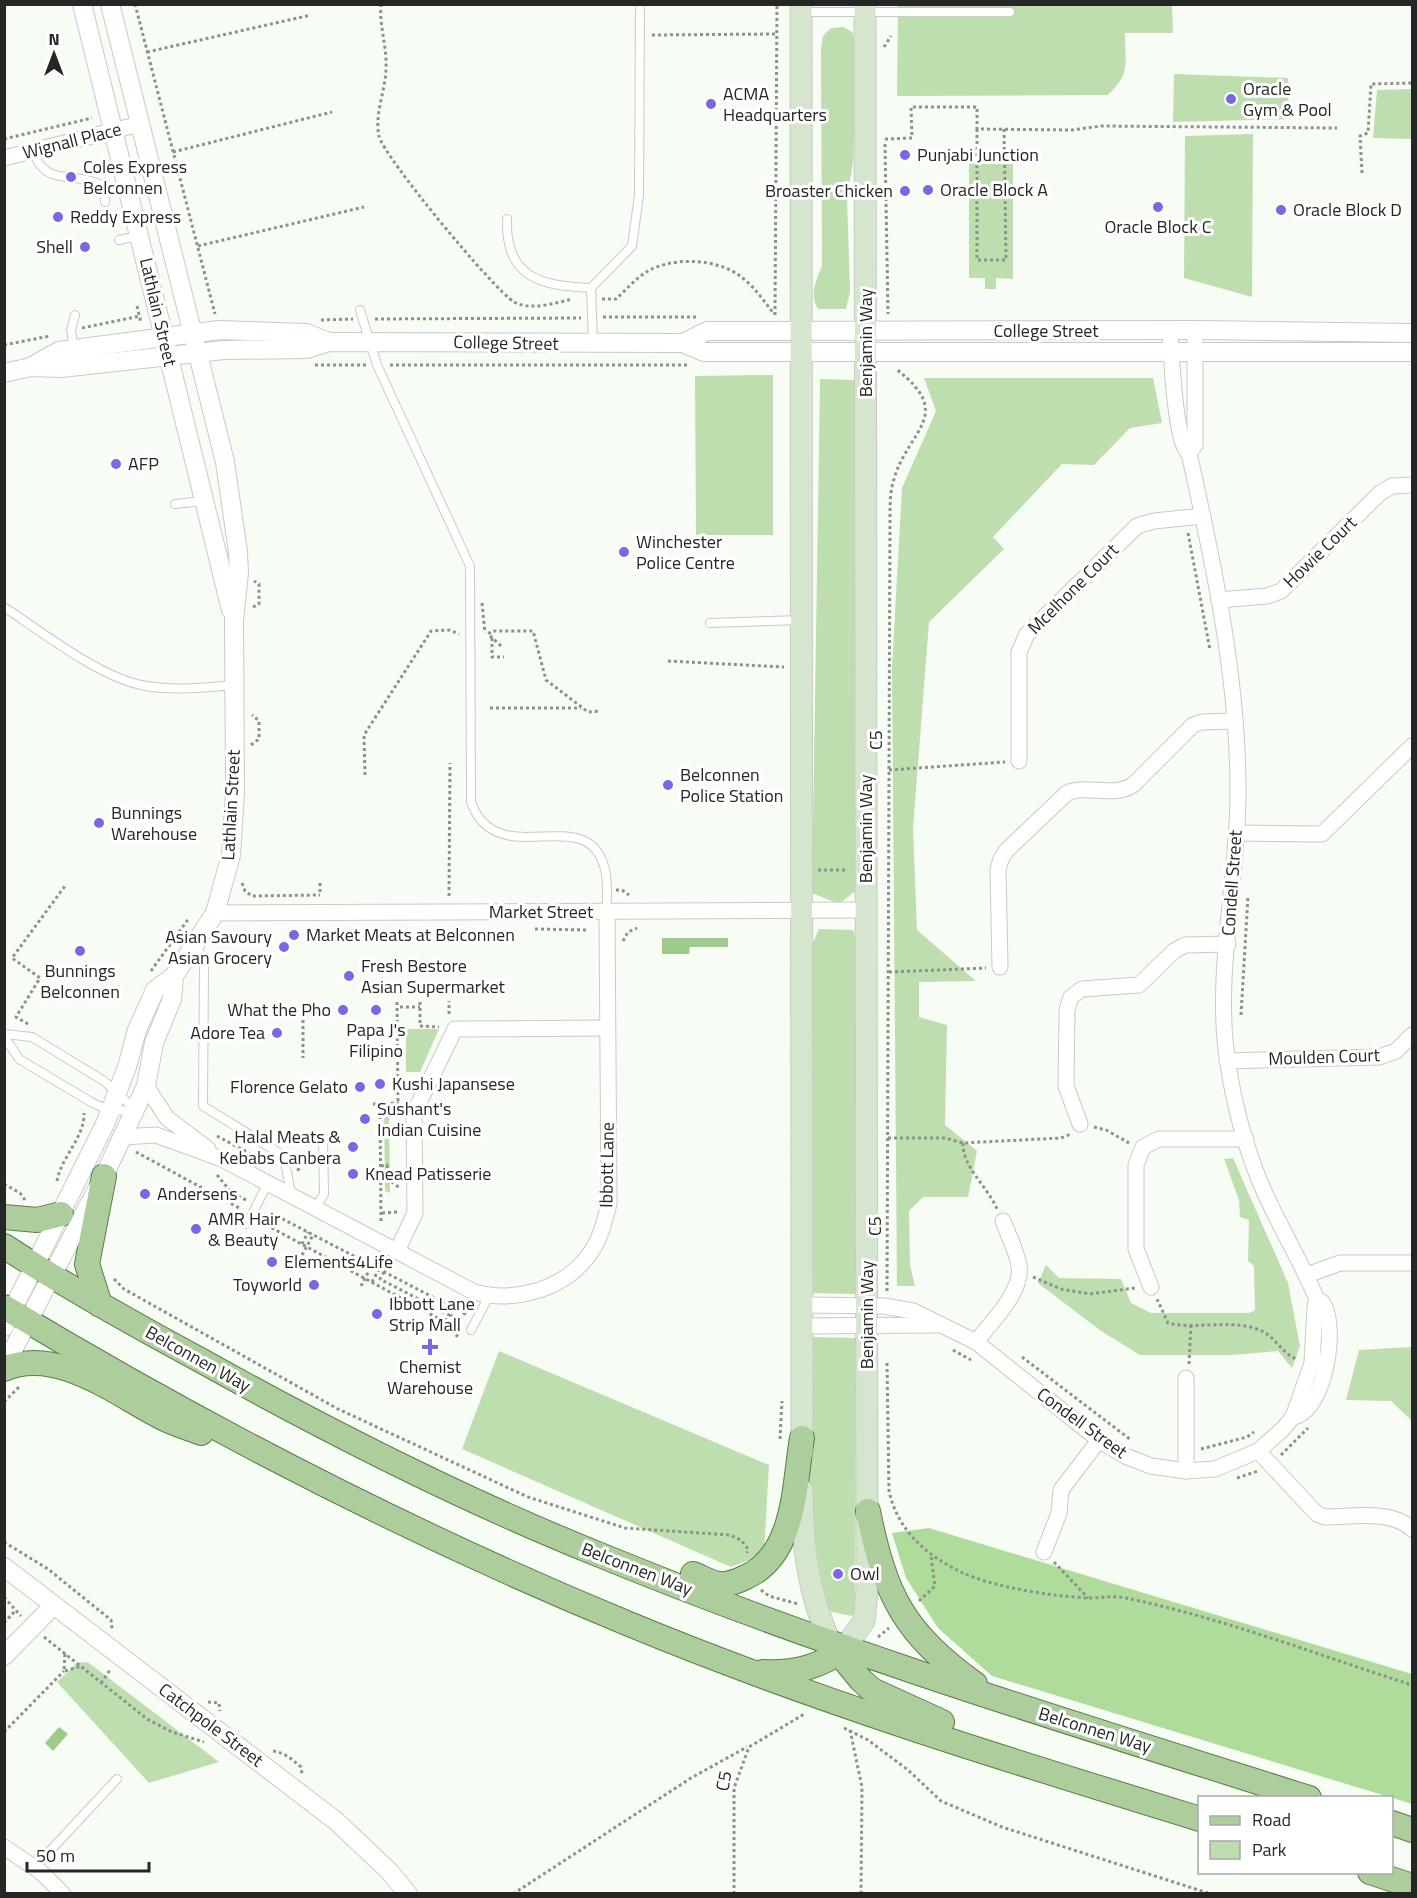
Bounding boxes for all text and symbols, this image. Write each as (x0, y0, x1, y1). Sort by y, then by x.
north arrow (24, 24, 84, 84)
text: N (48, 27, 60, 51)
place label: Oracle Gym & Pool (1243, 75, 1332, 123)
place label: ACMA Headquarters (723, 80, 827, 128)
marker: Oracle Gym & Pool (1224, 92, 1238, 106)
marker: ACMA Headquarters (704, 97, 718, 111)
street label: Wignall Place (20, 115, 124, 166)
place label: Punjabi Junction (917, 141, 1039, 168)
marker: Punjabi Junction (898, 148, 912, 162)
place label: Coles Express Belconnen (83, 153, 187, 201)
marker: Coles Express Belconnen (64, 170, 78, 184)
place label: Oracle Block A (940, 176, 1048, 203)
place label: Broaster Chicken (765, 177, 893, 204)
marker: Oracle Block A (921, 183, 935, 197)
marker: Broaster Chicken (898, 184, 912, 198)
place label: Oracle Block D (1293, 196, 1402, 223)
marker: Oracle Block C (1151, 200, 1165, 214)
place label: Reddy Express (70, 203, 181, 230)
marker: Oracle Block D (1274, 203, 1288, 217)
marker: Reddy Express (51, 210, 65, 224)
place label: Oracle Block C (1104, 213, 1212, 240)
place label: Shell (36, 233, 73, 260)
marker: Shell (78, 240, 92, 254)
street label: Lathlain Street (133, 255, 184, 370)
street label: Benjamin Way (852, 288, 879, 397)
street label: College Street (993, 317, 1099, 344)
street label: College Street (453, 328, 560, 357)
place label: AFP (128, 450, 159, 477)
marker: AFP (109, 457, 123, 471)
street label: Howie Court (1277, 509, 1363, 594)
place label: Winchester Police Centre (636, 528, 735, 576)
street label: Mcelhone Court (1021, 537, 1125, 640)
marker: Winchester Police Centre (617, 545, 631, 559)
street label: C5 (862, 730, 889, 750)
street label: Lathlain Street (214, 748, 247, 861)
place label: Belconnen Police Station (680, 761, 783, 809)
street label: Benjamin Way (852, 774, 879, 883)
marker: Belconnen Police Station (661, 778, 675, 792)
place label: Bunnings Warehouse (111, 799, 197, 847)
marker: Bunnings Warehouse (92, 816, 106, 830)
street label: Condell Street (1214, 828, 1249, 937)
street label: Market Street (489, 898, 594, 925)
place label: Market Meats at Belconnen (306, 921, 515, 948)
place label: Asian Savoury Asian Grocery (165, 923, 272, 971)
marker: Market Meats at Belconnen (287, 928, 301, 942)
marker: Asian Savoury Asian Grocery (277, 940, 291, 954)
marker: Bunnings Belconnen (73, 944, 87, 958)
place label: Fresh Bestore Asian Supermarket (361, 952, 506, 1000)
place label: Bunnings Belconnen (40, 957, 120, 1005)
marker: Fresh Bestore Asian Supermarket (342, 969, 356, 983)
place label: What the Pho (227, 996, 331, 1023)
marker: What the Pho (336, 1003, 350, 1017)
marker: Papa J's Filipino (369, 1003, 383, 1017)
place label: Papa J's Filipino (346, 1016, 406, 1064)
place label: Adore Tea (190, 1019, 265, 1046)
marker: Adore Tea (270, 1026, 284, 1040)
street label: Moulden Court (1268, 1041, 1381, 1072)
place label: Kushi Japansese (392, 1070, 515, 1097)
place label: Florence Gelato (230, 1073, 348, 1100)
marker: Kushi Japansese (373, 1077, 387, 1091)
marker: Florence Gelato (353, 1080, 367, 1094)
place label: Sushant's Indian Cuisine (377, 1095, 481, 1143)
marker: Sushant's Indian Cuisine (358, 1112, 372, 1126)
street label: Ibbott Lane (592, 1122, 621, 1208)
place label: Halal Meats & Kebabs Canbera (219, 1123, 342, 1171)
marker: Halal Meats & Kebabs Canbera (346, 1140, 360, 1154)
place label: Knead Patisserie (365, 1160, 491, 1187)
marker: Knead Patisserie (346, 1167, 360, 1181)
place label: Andersens (157, 1180, 238, 1207)
marker: Andersens (138, 1187, 152, 1201)
place label: AMR Hair & Beauty (208, 1205, 280, 1253)
street label: C5 (861, 1216, 888, 1236)
marker: AMR Hair & Beauty (189, 1222, 203, 1236)
place label: Elements4Life (284, 1248, 393, 1275)
marker: Elements4Life (265, 1255, 279, 1269)
street label: Benjamin Way (853, 1260, 880, 1369)
place label: Toyworld (233, 1271, 302, 1298)
marker: Toyworld (307, 1278, 321, 1292)
place label: Ibbott Lane Strip Mall (389, 1290, 475, 1338)
marker: Ibbott Lane Strip Mall (370, 1307, 384, 1321)
street label: Belconnen Way (141, 1318, 256, 1399)
marker: Chemist Warehouse (423, 1340, 437, 1354)
place label: Chemist Warehouse (387, 1353, 473, 1401)
street label: Condell Street (1031, 1380, 1134, 1465)
street label: Belconnen Way (578, 1535, 697, 1602)
place label: Owl (850, 1560, 880, 1587)
marker: Owl (831, 1567, 845, 1581)
street label: Catchpole Street (153, 1676, 270, 1773)
street label: Belconnen Way (1035, 1700, 1155, 1760)
street label: C5 (708, 1769, 739, 1793)
legend (1198, 1796, 1393, 1874)
text: Road (1252, 1806, 1291, 1833)
scale bar (27, 1835, 148, 1873)
text: Park (1252, 1836, 1287, 1863)
text: 50 m (36, 1842, 75, 1869)

